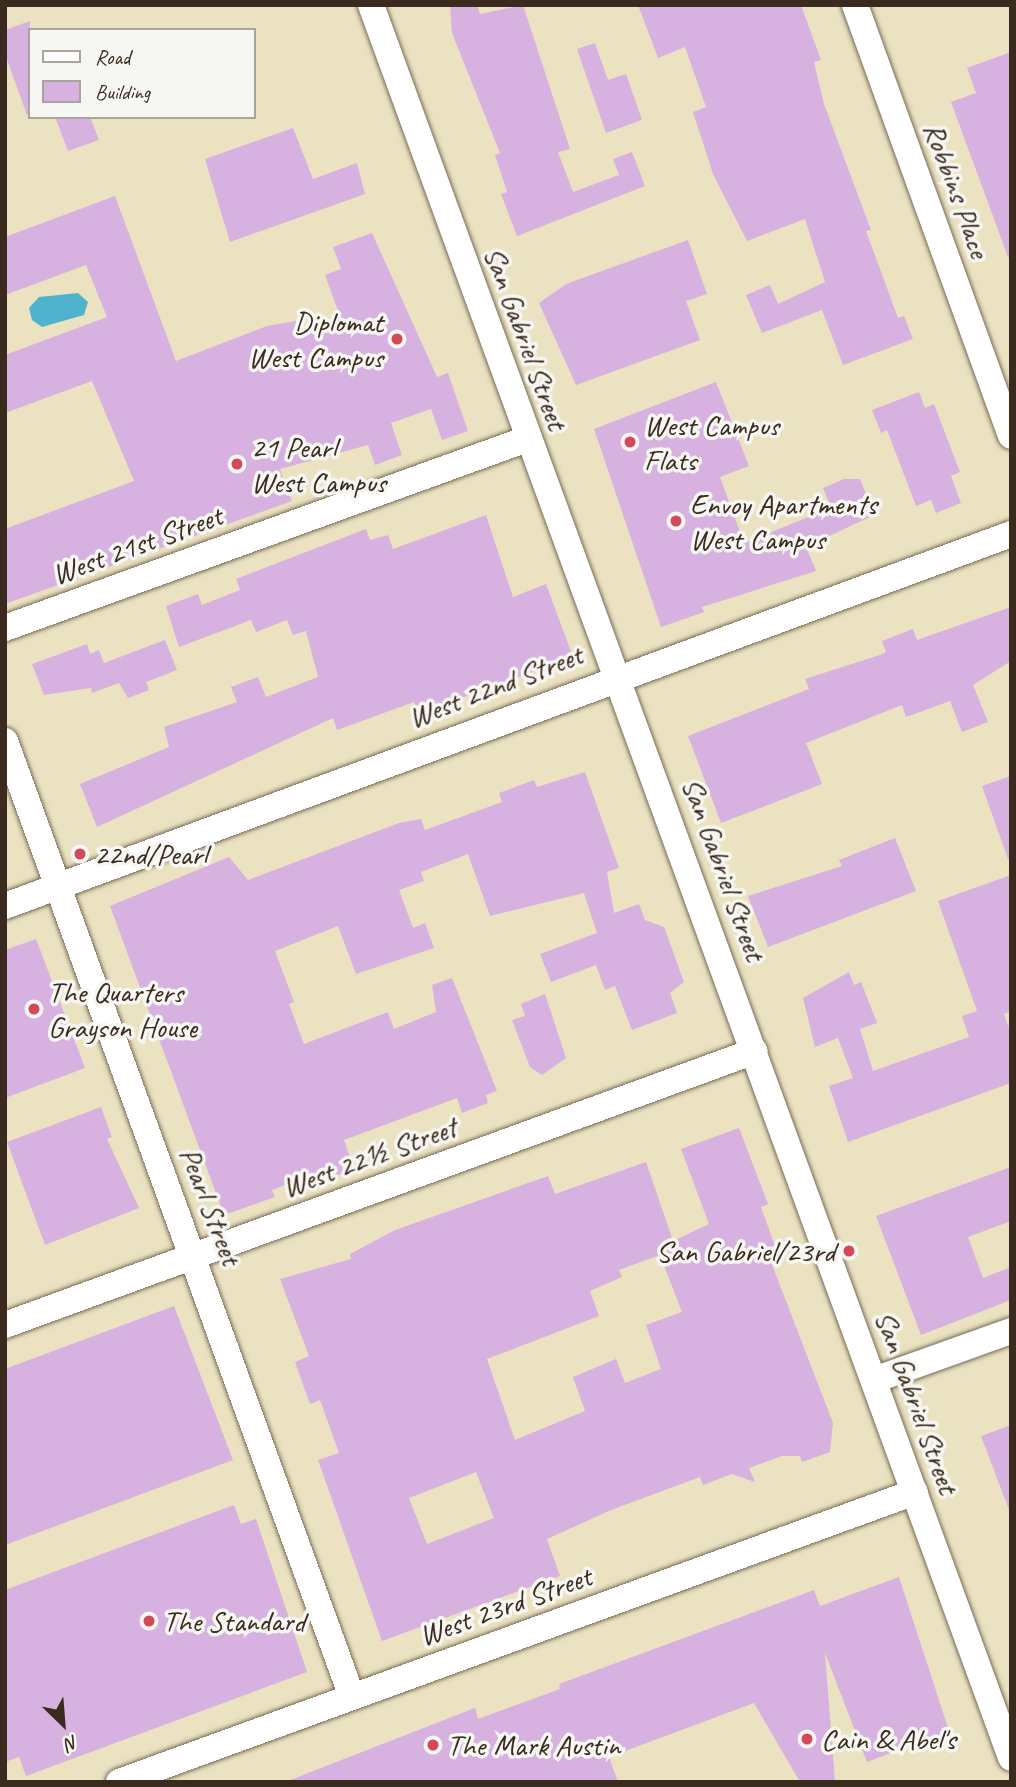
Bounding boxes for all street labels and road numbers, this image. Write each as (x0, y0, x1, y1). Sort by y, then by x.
street label: Robbins Place (916, 117, 998, 263)
street label: San Gabriel Street (476, 241, 576, 435)
street label: West 21st Street (47, 498, 227, 592)
street label: West 22nd Street (403, 636, 587, 736)
street label: San Gabriel Street (674, 772, 774, 966)
street label: West 22½ Street (277, 1109, 461, 1205)
street label: Pearl Street (172, 1142, 250, 1270)
street label: San Gabriel Street (867, 1305, 967, 1499)
street label: West 23rd Street (414, 1558, 596, 1654)

